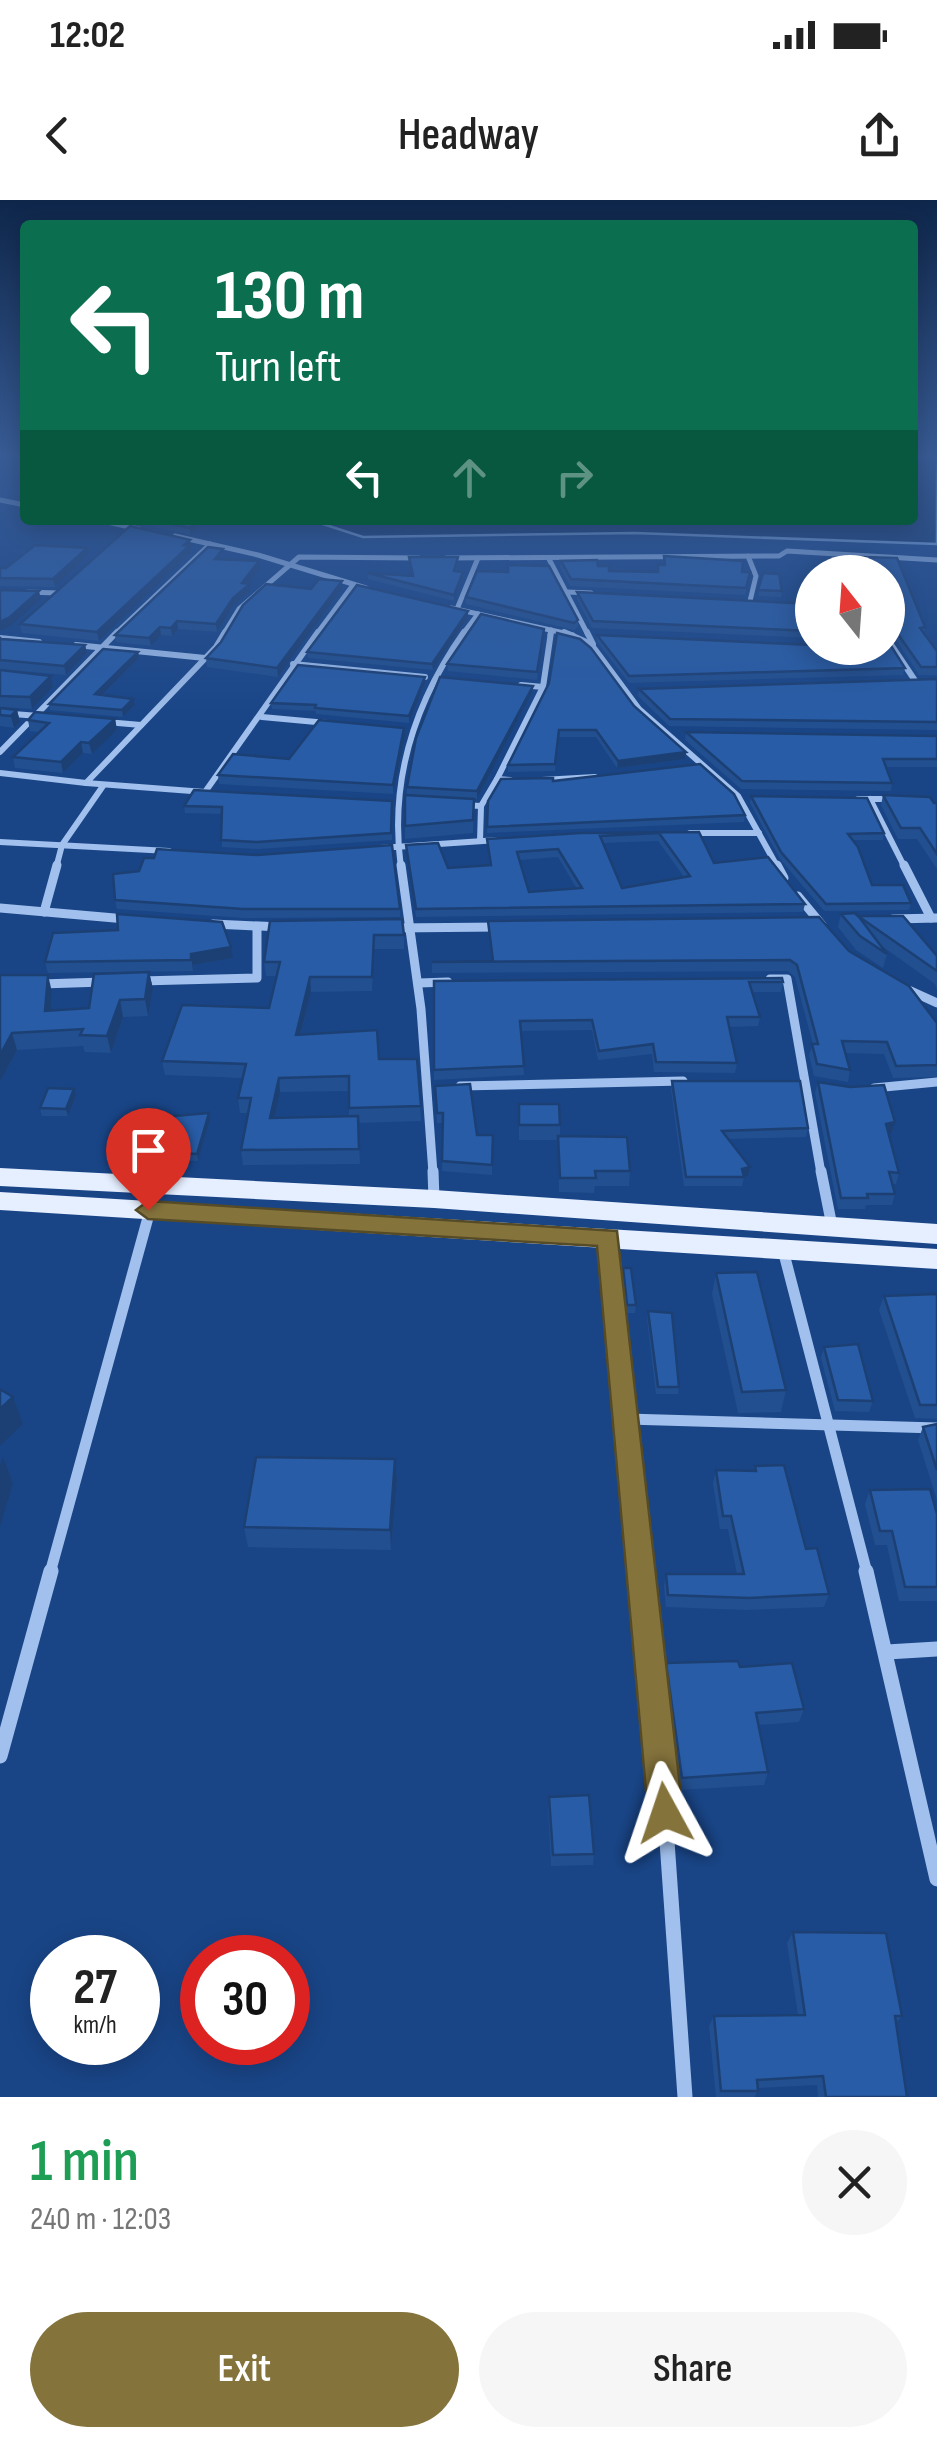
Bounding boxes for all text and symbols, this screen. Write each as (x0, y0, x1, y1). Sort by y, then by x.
text: 12:02 (50, 13, 125, 58)
icon: back (30, 108, 85, 163)
text: Headway (398, 108, 539, 163)
icon: share (852, 108, 907, 163)
text: 130 m (215, 255, 364, 339)
icon: left (50, 260, 180, 390)
text: Turn left (215, 340, 341, 395)
icon: left (337, 450, 392, 505)
icon: ahead (442, 450, 497, 505)
icon: right (547, 450, 602, 505)
north arrow (795, 555, 905, 665)
map controls (795, 555, 905, 665)
pin (106, 1108, 191, 1211)
icon: arrive (121, 1123, 176, 1178)
position arrow (613, 1761, 717, 1865)
speed limit sign: 30 (180, 1935, 310, 2065)
text: 27 (73, 1958, 117, 2018)
text: km/h (73, 2010, 117, 2041)
text: 1 min (30, 2126, 139, 2198)
button: close (802, 2130, 907, 2235)
text: 240 m · 12:03 (30, 2200, 171, 2239)
button: Exit (30, 2312, 459, 2427)
button: Share (479, 2312, 907, 2427)

